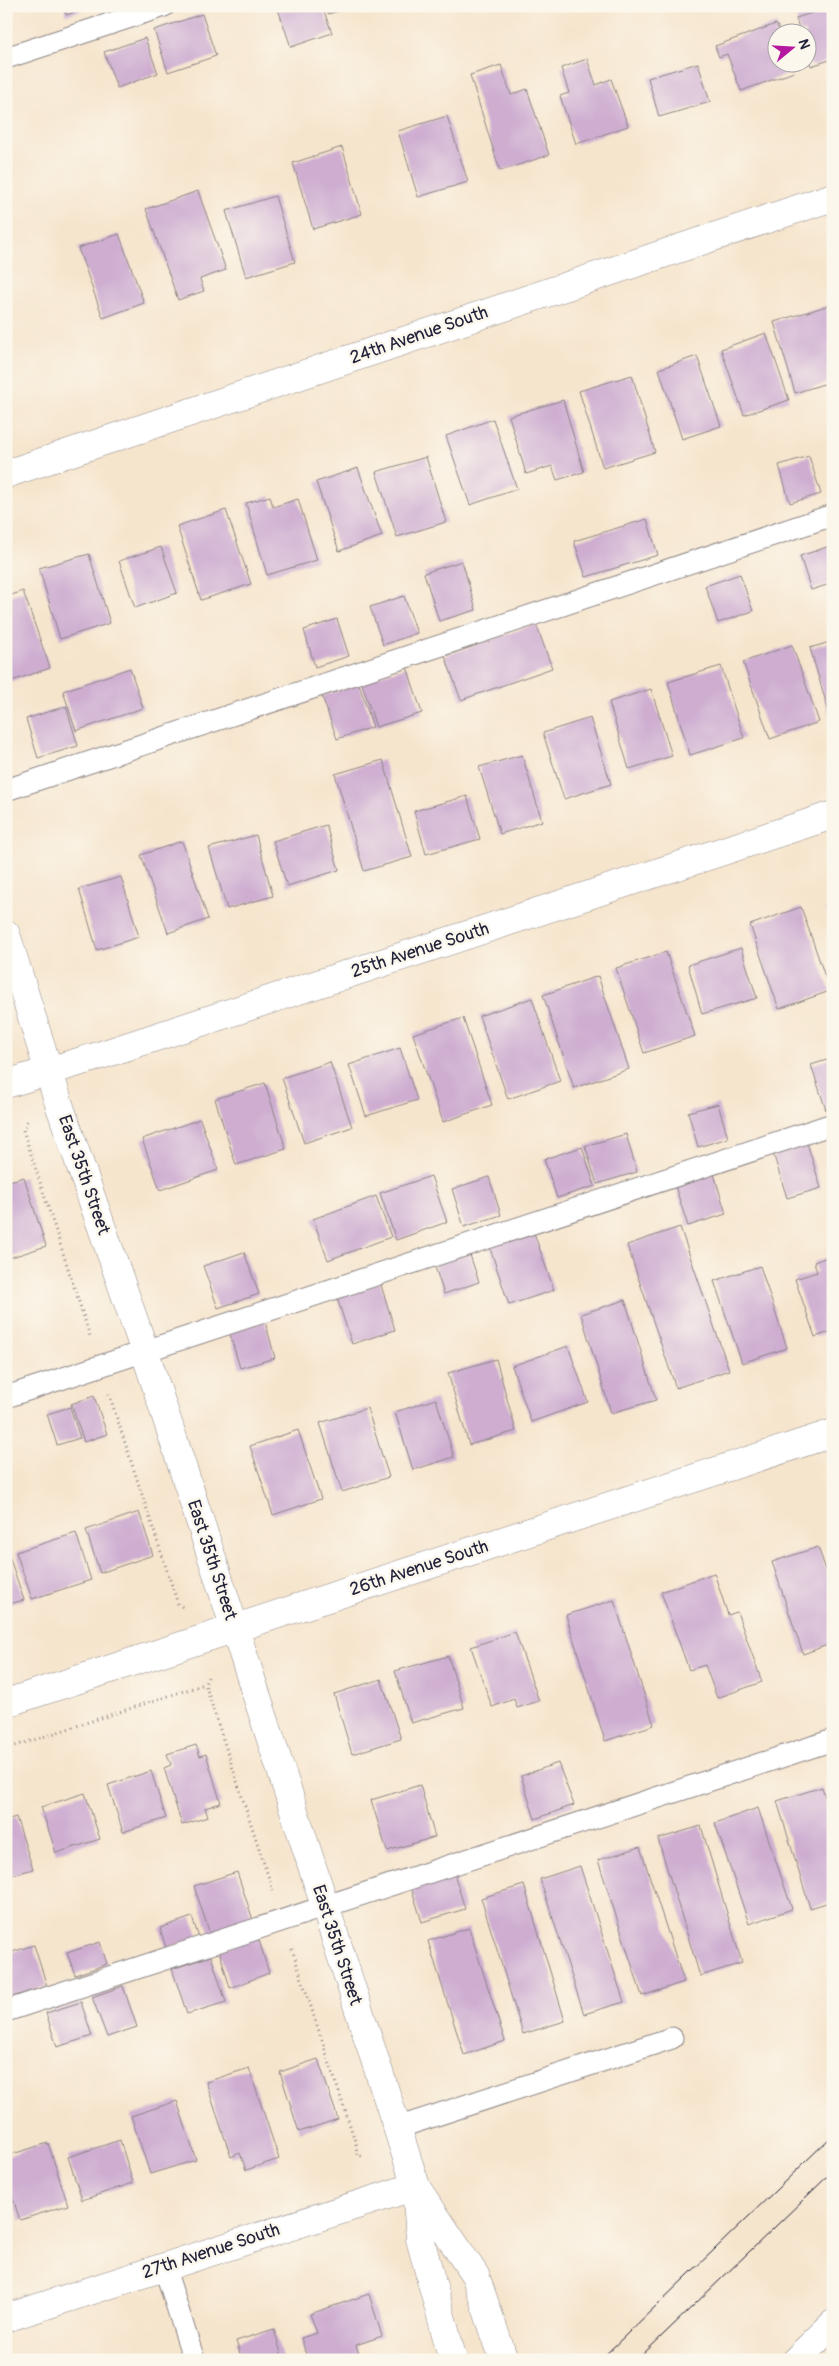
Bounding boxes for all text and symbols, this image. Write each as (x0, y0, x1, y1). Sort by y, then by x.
north arrow (766, 22, 816, 72)
text: N (794, 37, 813, 51)
street label: 24th Avenue South (347, 301, 491, 369)
street label: 25th Avenue South (348, 917, 492, 983)
street label: East 35th Street (53, 1112, 115, 1239)
street label: East 35th Street (182, 1497, 243, 1624)
street label: 26th Avenue South (347, 1535, 491, 1601)
street label: East 35th Street (307, 1882, 368, 2009)
street label: 27th Avenue South (139, 2218, 283, 2284)

